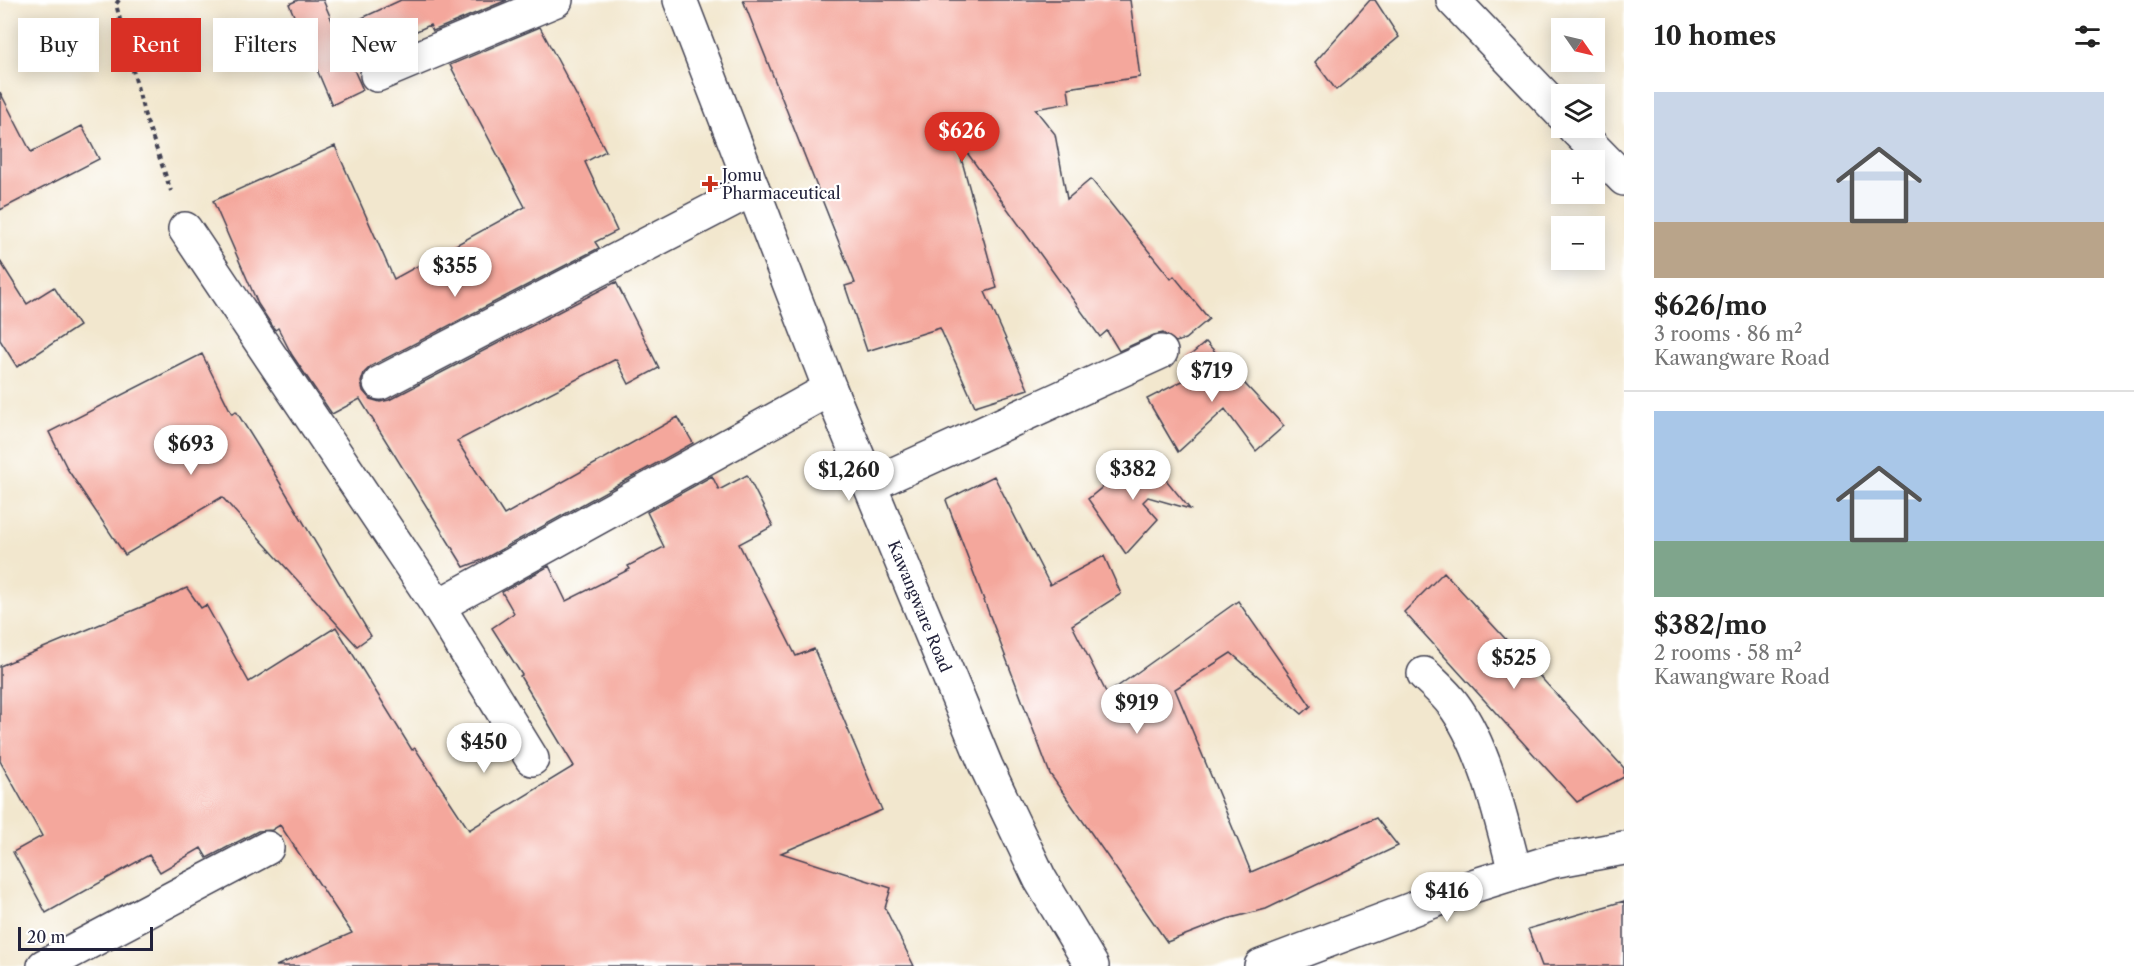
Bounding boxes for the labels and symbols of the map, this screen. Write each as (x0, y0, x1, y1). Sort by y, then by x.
north arrow (1551, 18, 1605, 72)
pin: $626 (926, 112, 998, 163)
place label: Jomu Pharmaceutical (719, 165, 841, 203)
marker: Jomu Pharmaceutical (703, 177, 717, 191)
pin: $355 (419, 247, 491, 298)
pin: $719 (1176, 352, 1248, 403)
pin: $693 (155, 425, 227, 476)
pin: $382 (1097, 450, 1169, 501)
pin: $1,260 (800, 451, 898, 502)
street label: Kawangware Road (884, 537, 956, 675)
pin: $525 (1478, 639, 1550, 690)
pin: $919 (1101, 684, 1173, 735)
pin: $450 (448, 723, 520, 774)
pin: $416 (1411, 872, 1483, 923)
scale bar (18, 924, 153, 952)

